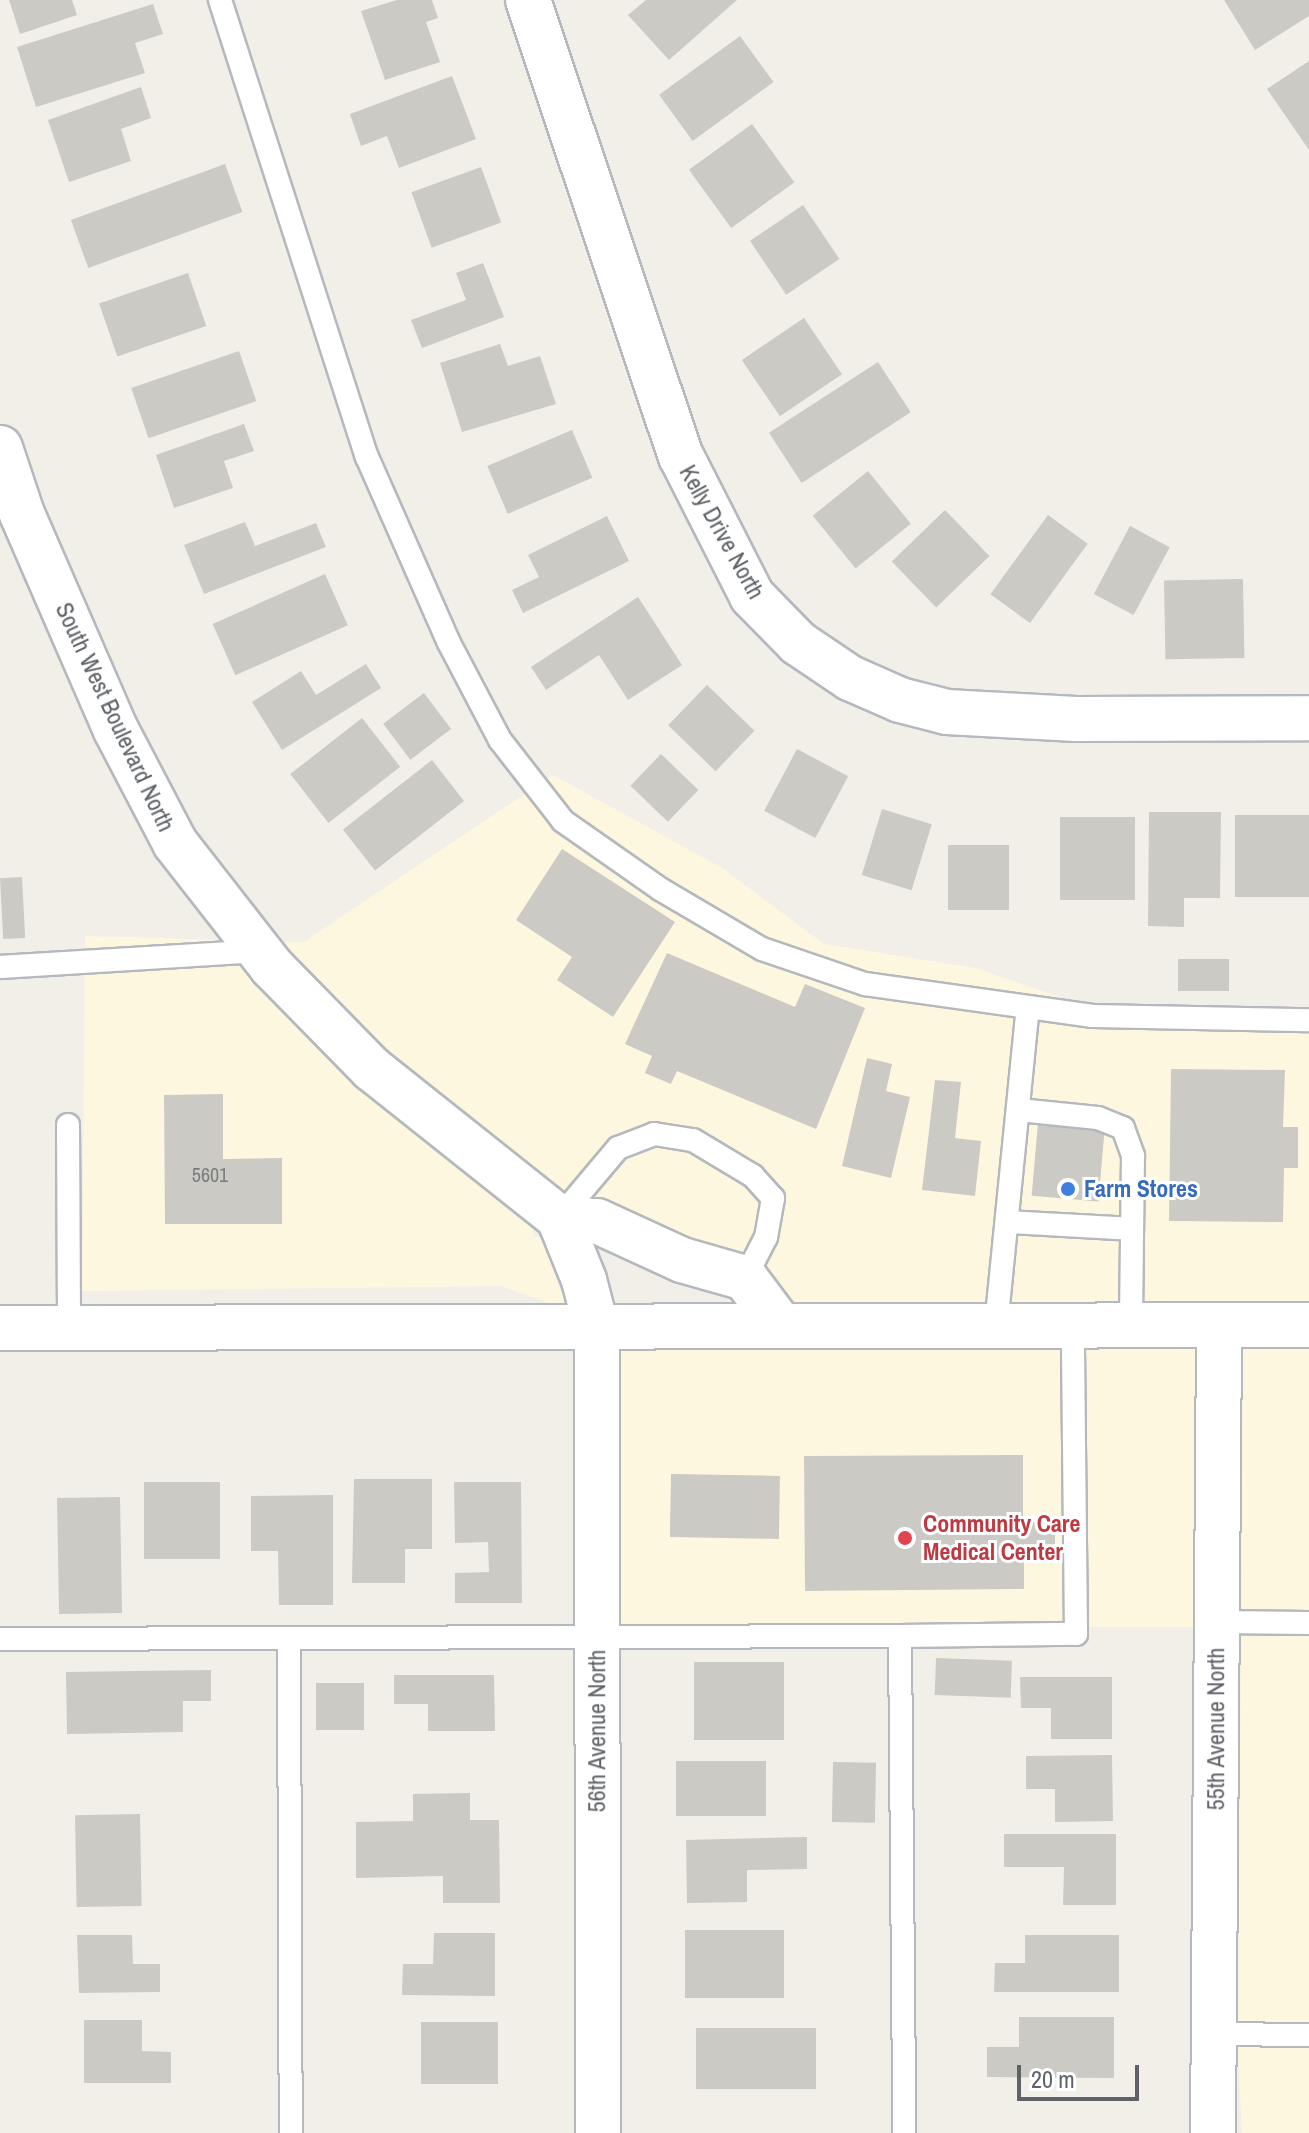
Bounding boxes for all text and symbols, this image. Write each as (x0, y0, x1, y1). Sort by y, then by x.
street label: Kelly Drive North (673, 460, 771, 604)
street label: South West Boulevard North (49, 598, 181, 836)
house number: 5601 (192, 1162, 228, 1186)
place label: Farm Stores (1084, 1175, 1198, 1203)
marker: Farm Stores (1059, 1180, 1077, 1198)
place label: Community Care Medical Center (923, 1510, 1080, 1566)
marker: Community Care Medical Center (894, 1527, 916, 1549)
street label: 55th Avenue North (1202, 1647, 1230, 1811)
street label: 56th Avenue North (583, 1649, 611, 1813)
scale bar (1021, 2049, 1143, 2099)
text: 20 m (1031, 2063, 1075, 2095)

